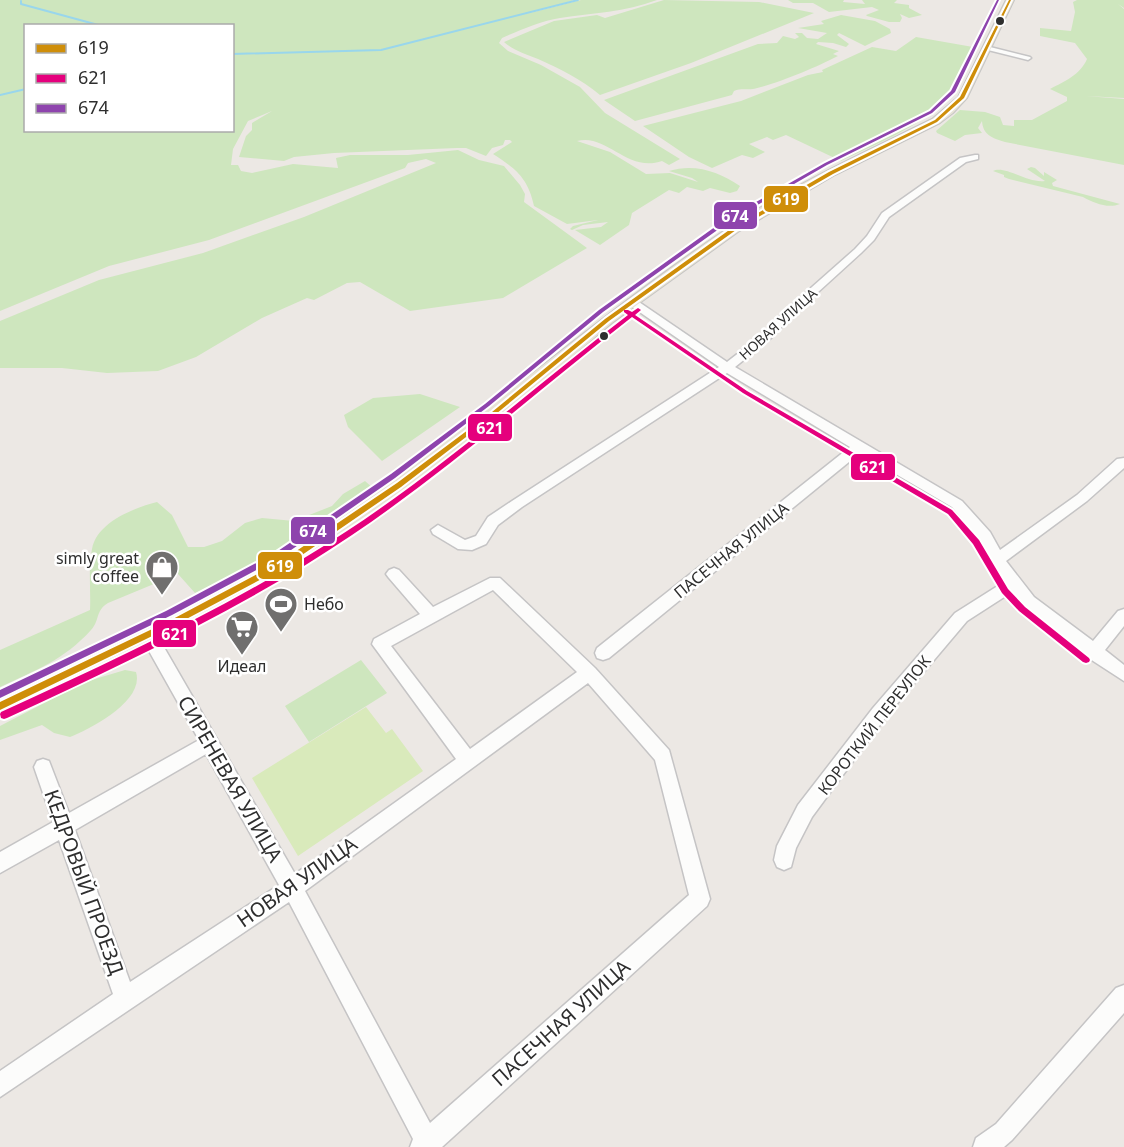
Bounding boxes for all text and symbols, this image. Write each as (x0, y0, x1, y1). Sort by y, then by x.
unlabelled marker (994, 15, 1006, 27)
legend (24, 24, 234, 132)
text: 619 (78, 35, 109, 59)
text: 621 (78, 65, 109, 89)
text: 674 (78, 95, 109, 119)
line badge: 619 (763, 185, 809, 213)
text: 619 (772, 188, 800, 210)
line badge: 674 (713, 201, 758, 230)
text: 674 (721, 205, 749, 227)
street label: НОВАЯ УЛИЦА (735, 284, 821, 364)
unlabelled marker (598, 330, 610, 342)
line badge: 621 (467, 413, 513, 442)
text: 621 (476, 417, 504, 439)
line badge: 621 (850, 453, 896, 481)
text: 621 (859, 456, 887, 478)
street label: ПАСЕЧНАЯ УЛИЦА (669, 496, 794, 603)
line badge: 674 (290, 516, 336, 545)
text: 674 (299, 520, 327, 542)
place label: simly great coffee (56, 547, 139, 587)
shop icon: simly great coffee (144, 549, 180, 596)
line badge: 619 (257, 551, 303, 580)
text: 619 (266, 555, 294, 577)
sports icon: Небо (263, 586, 299, 633)
place label: Небо (304, 593, 344, 615)
supermarket icon: Идеал (224, 609, 260, 656)
line badge: 621 (152, 619, 197, 648)
text: 621 (161, 623, 189, 645)
street label: КОРОТКИЙ ПЕРЕУЛОК (813, 651, 935, 799)
place label: Идеал (218, 655, 266, 677)
street label: СИРЕНЕВАЯ УЛИЦА (172, 691, 289, 867)
street label: КЕДРОВЫЙ ПРОЕЗД (38, 786, 131, 978)
street label: НОВАЯ УЛИЦА (231, 830, 362, 933)
street label: ПАСЕЧНАЯ УЛИЦА (486, 953, 636, 1092)

